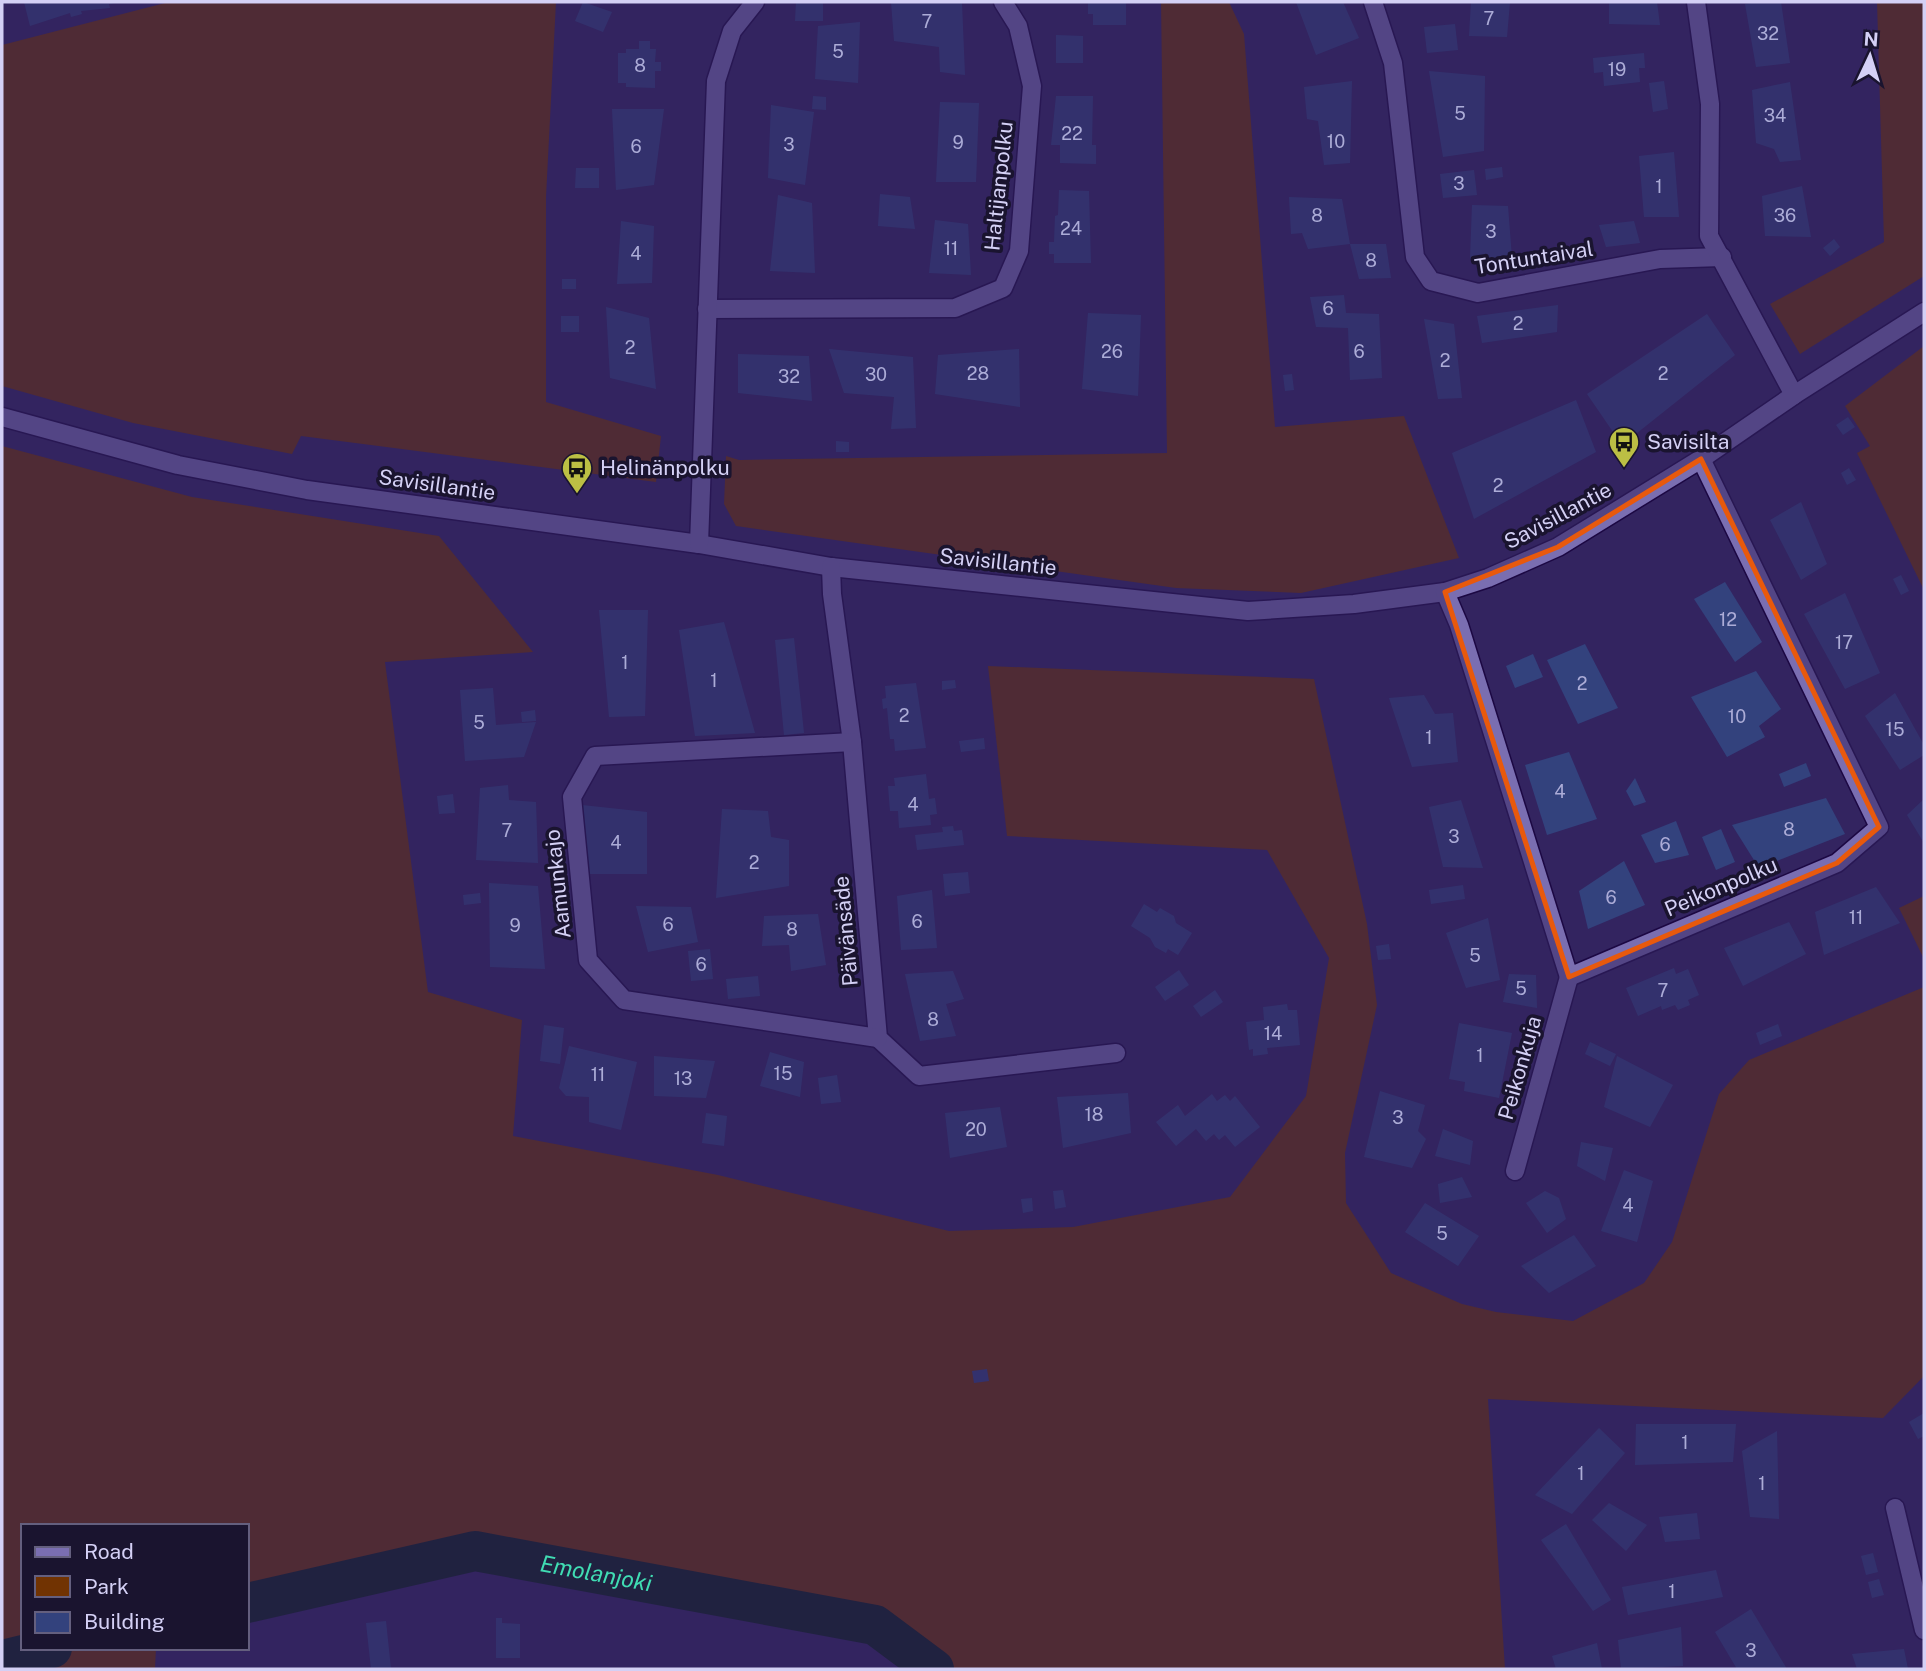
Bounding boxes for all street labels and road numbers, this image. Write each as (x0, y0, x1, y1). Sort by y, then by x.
street label: Haltijanpolku (979, 120, 1018, 252)
street label: Tontuntaival (1473, 236, 1595, 279)
street label: Savisillantie (377, 464, 497, 505)
street label: Savisillantie (1500, 477, 1616, 554)
street label: Savisillantie (938, 543, 1058, 580)
street label: Aamunkajo (539, 828, 576, 940)
street label: Peikonpolku (1661, 852, 1781, 922)
street label: Päivänsäde (828, 875, 863, 987)
street label: Peikonkuja (1493, 1013, 1546, 1123)

